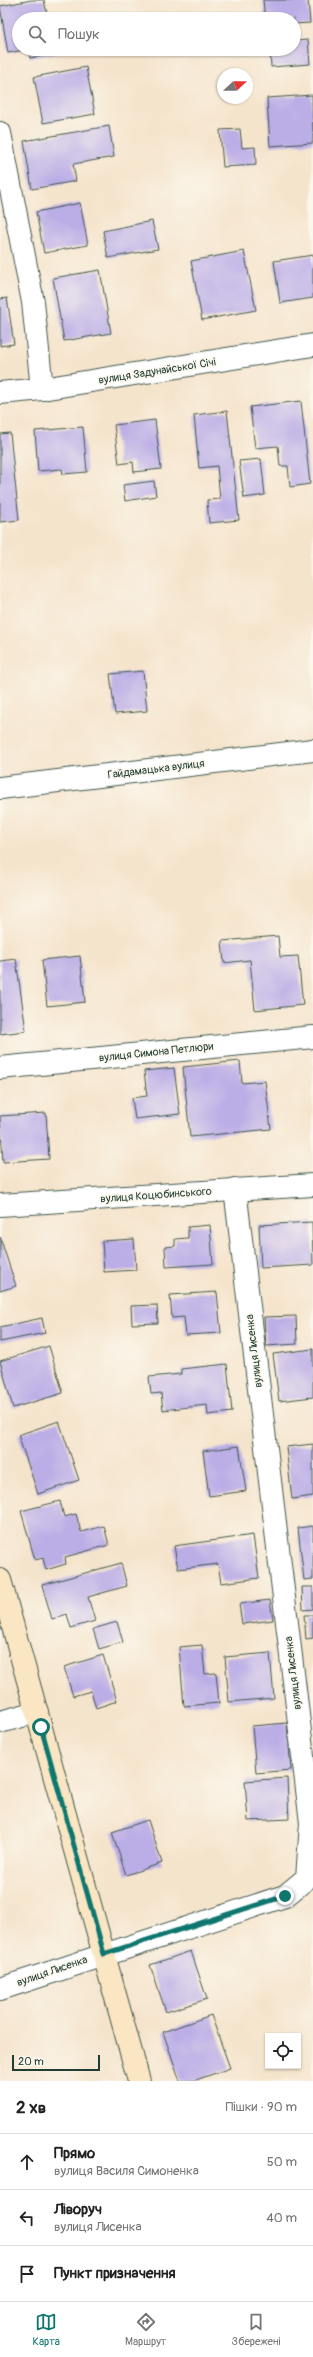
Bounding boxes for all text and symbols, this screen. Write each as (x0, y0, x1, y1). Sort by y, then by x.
search box (12, 12, 301, 56)
icon: search (26, 23, 48, 45)
text: Пошук (58, 25, 100, 44)
north arrow (217, 68, 253, 104)
street label: вулиця Задунайської Січі (97, 355, 217, 387)
street label: Гайдамацька вулиця (107, 757, 205, 781)
street label: вулиця Симона Петлюри (98, 1040, 214, 1064)
street label: вулиця Коцюбинського (100, 1185, 212, 1205)
street label: вулиця Лисенка (243, 1313, 265, 1389)
street label: вулиця Лисенка (282, 1635, 304, 1711)
route start (32, 1718, 50, 1736)
route end (276, 1887, 294, 1905)
street label: вулиця Лисенка (15, 1953, 89, 1989)
map controls (265, 2033, 301, 2069)
button: locate (265, 2033, 301, 2069)
scale bar (12, 2053, 100, 2072)
text: 20 m (18, 2055, 44, 2068)
text: 2 хв (16, 2097, 46, 2118)
text: Пішки · 90 m (225, 2099, 297, 2115)
text: Прямо (54, 2144, 95, 2163)
icon: ahead (16, 2151, 38, 2173)
text: 50 m (267, 2154, 297, 2170)
text: вулиця Василя Симоненка (54, 2163, 199, 2179)
text: Ліворуч (54, 2200, 102, 2219)
icon: left (16, 2207, 38, 2229)
text: 40 m (266, 2210, 297, 2226)
text: вулиця Лисенка (54, 2219, 142, 2235)
icon: arrive (16, 2263, 38, 2285)
text: Пункт призначення (54, 2264, 175, 2283)
tab: Карта (33, 2311, 60, 2348)
tab: Маршрут (125, 2311, 166, 2348)
tab: Збережені (232, 2311, 280, 2348)

